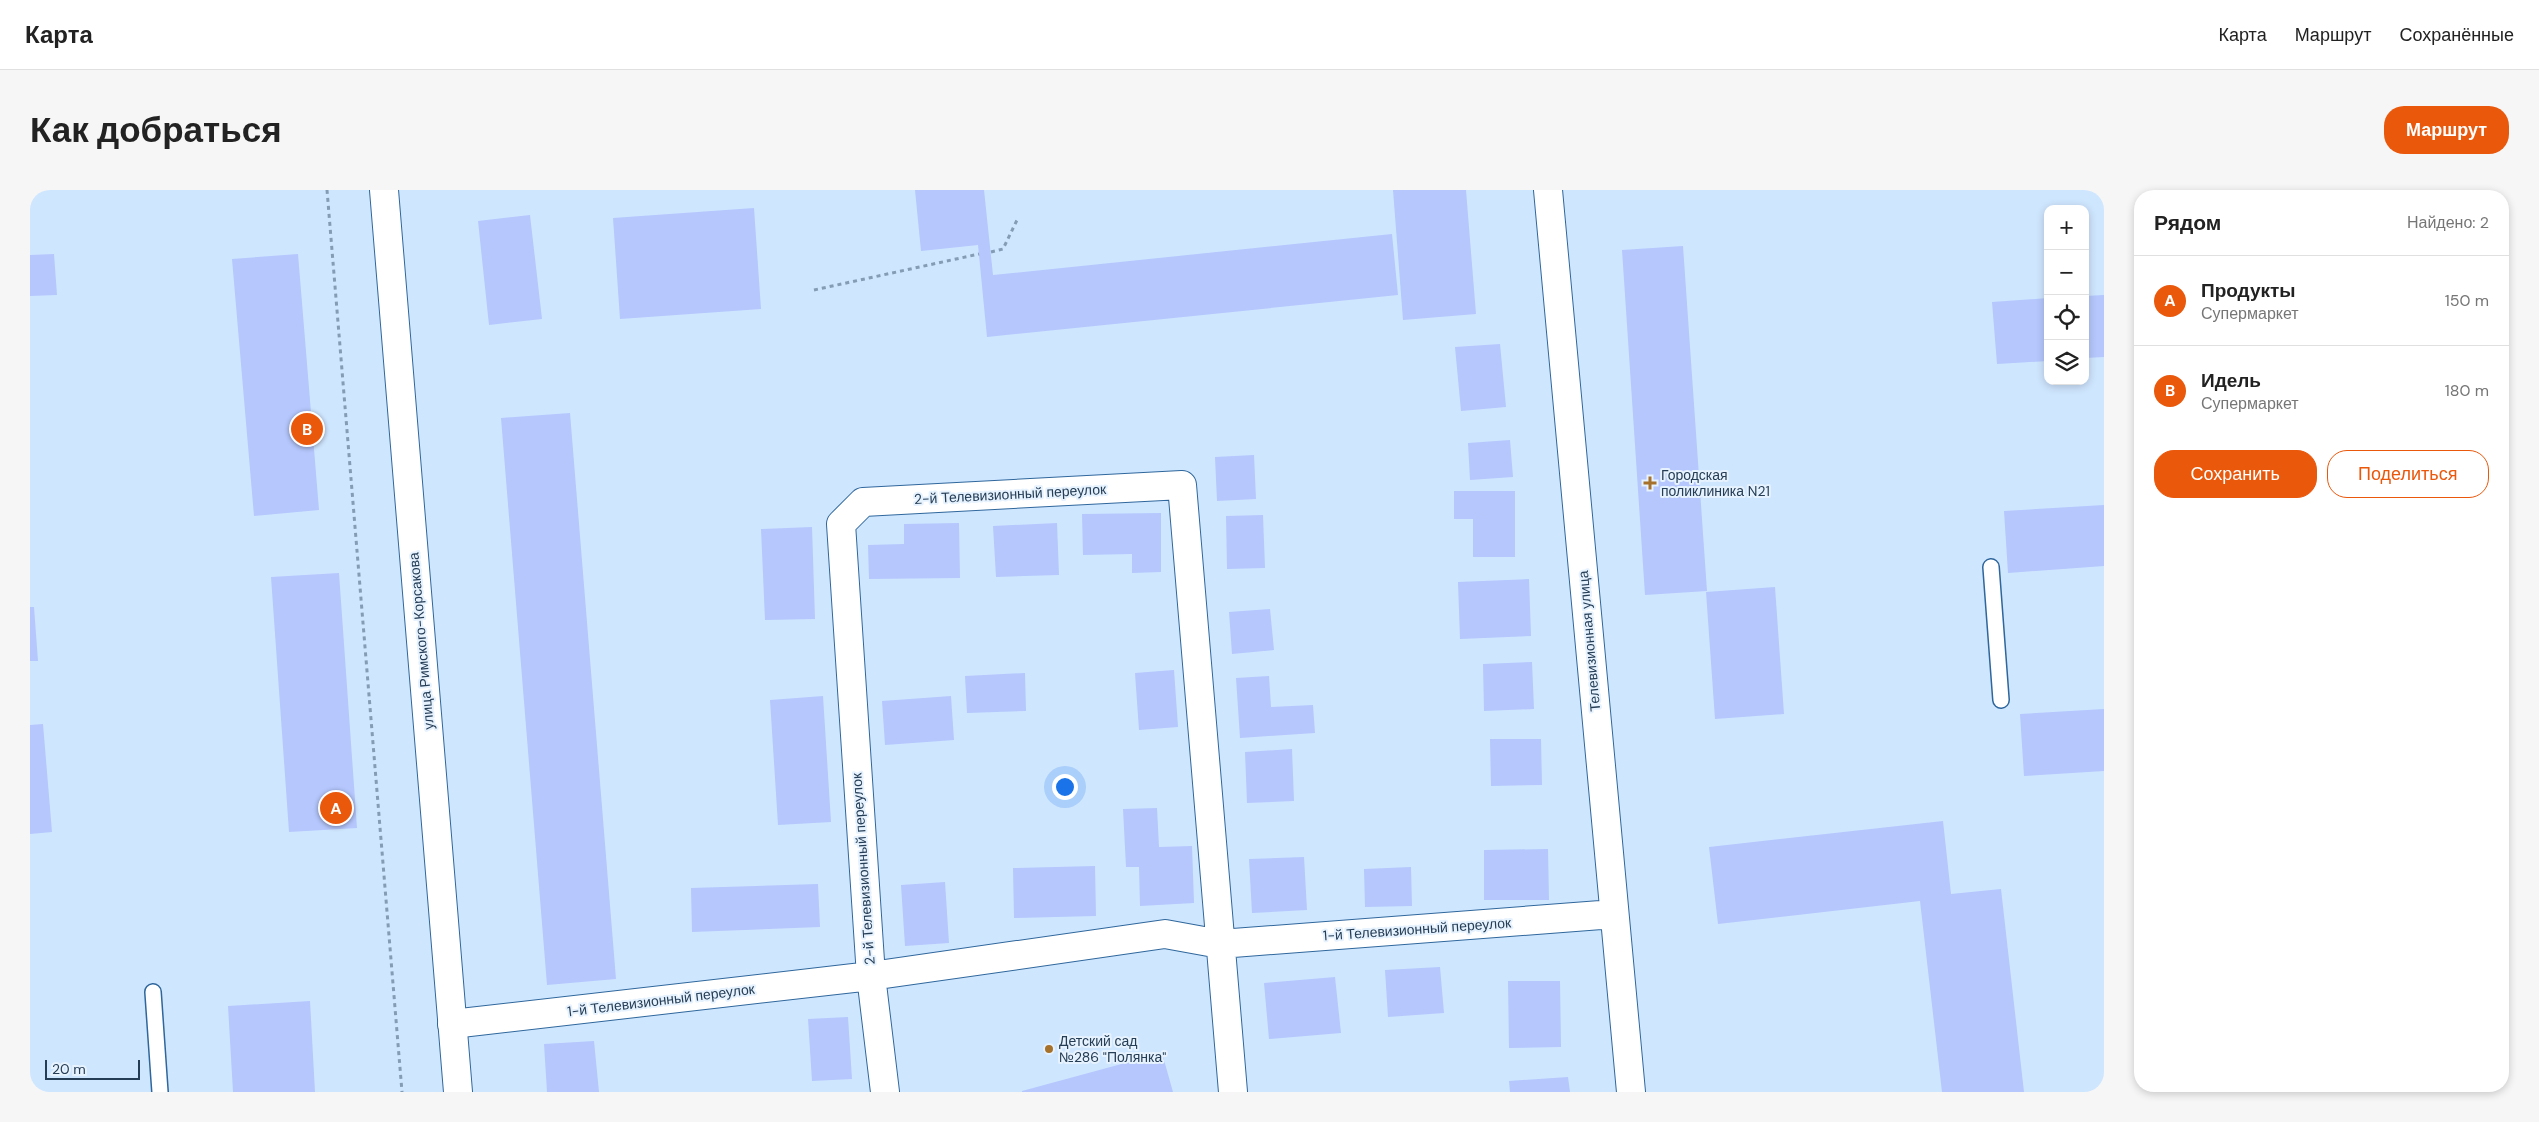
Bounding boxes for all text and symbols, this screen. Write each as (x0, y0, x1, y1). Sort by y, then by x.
text: Карта (25, 19, 93, 50)
text: Карта (2219, 23, 2267, 47)
text: Маршрут (2295, 23, 2371, 47)
text: Сохранённые (2399, 23, 2514, 47)
button: Маршрут (2384, 106, 2509, 154)
text: Как добраться (30, 107, 282, 153)
map controls (2044, 205, 2089, 385)
button: + (2044, 205, 2089, 250)
text: Рядом (2154, 209, 2221, 237)
text: Найдено: 2 (2407, 212, 2489, 233)
button: − (2044, 250, 2089, 295)
text: Продукты (2201, 278, 2296, 303)
text: A (2164, 290, 2176, 311)
text: 150 m (2445, 290, 2489, 311)
button: locate (2044, 295, 2089, 340)
text: Супермаркет (2201, 303, 2299, 324)
button: layers (2044, 340, 2089, 385)
text: Идель (2201, 368, 2261, 393)
text: B (2165, 380, 2175, 401)
text: 180 m (2445, 380, 2489, 401)
text: Супермаркет (2201, 393, 2299, 414)
pin: B (291, 410, 323, 448)
button: Сохранить (2154, 450, 2317, 498)
button: Поделиться (2327, 450, 2489, 498)
place label: Городская поликлиника N21 (1661, 466, 1770, 500)
marker: Городская поликлиника N21 (1643, 476, 1657, 490)
street label: 2-й Телевизионный переулок (914, 480, 1107, 508)
street label: улица Римского-Корсакова (404, 551, 438, 730)
street label: Телевизионная улица (1574, 570, 1604, 712)
street label: 2-й Телевизионный переулок (847, 772, 879, 966)
your location (1052, 774, 1078, 800)
pin: A (320, 789, 352, 827)
street label: 1-й Телевизионный переулок (1322, 913, 1513, 945)
street label: 1-й Телевизионный переулок (566, 979, 757, 1020)
place label: Детский сад №286 "Полянка" (1059, 1032, 1166, 1066)
marker: Детский сад №286 "Полянка" (1043, 1043, 1055, 1055)
scale bar (45, 1057, 140, 1080)
text: 20 m (52, 1060, 86, 1078)

